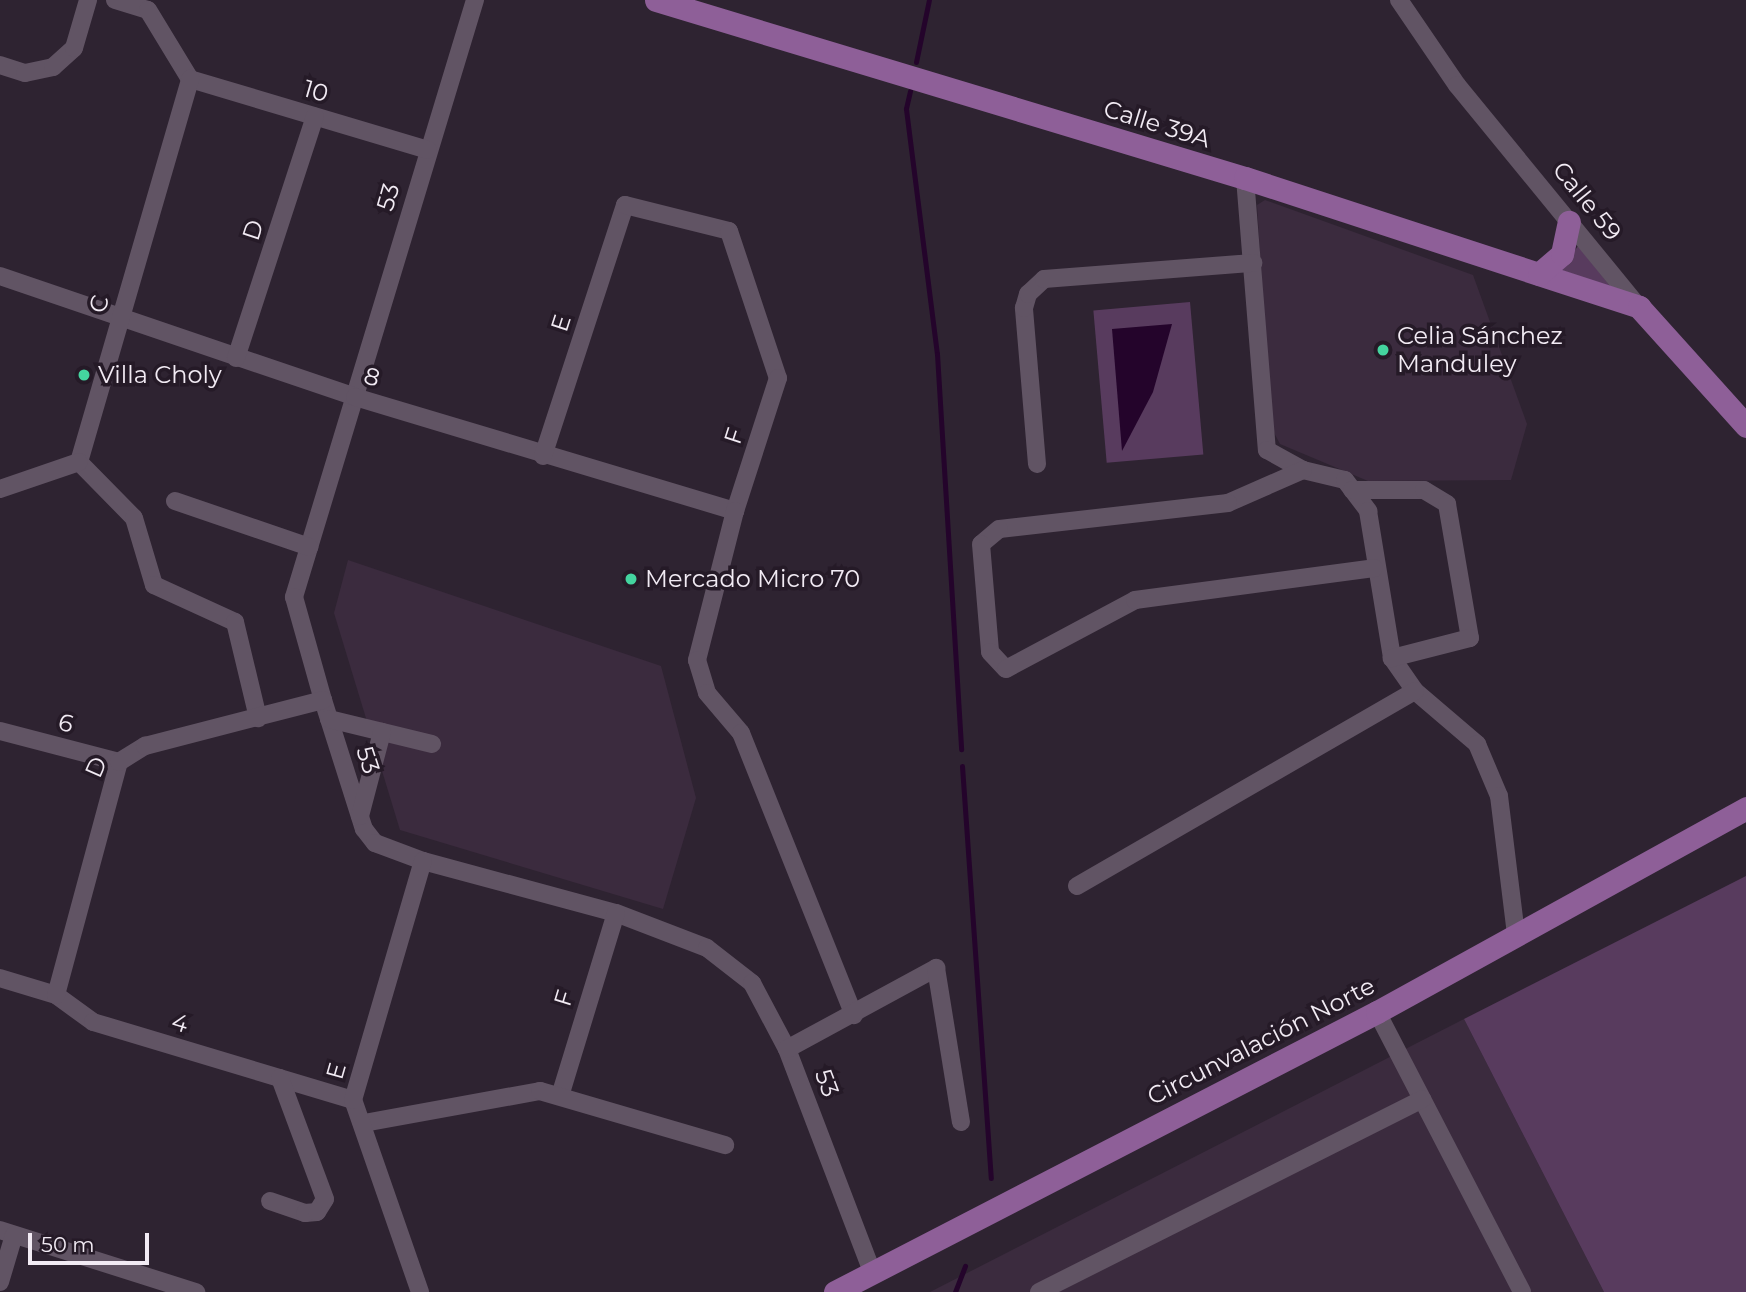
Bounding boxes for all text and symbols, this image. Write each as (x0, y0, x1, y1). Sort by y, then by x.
street label: 10 (300, 74, 332, 108)
street label: Calle 39A (1100, 94, 1214, 154)
street label: Calle 59 (1547, 156, 1627, 246)
street label: 53 (370, 180, 406, 214)
street label: D (236, 216, 270, 244)
street label: C (83, 292, 115, 316)
street label: E (545, 311, 577, 335)
place label: Celia Sánchez Manduley (1397, 322, 1563, 378)
marker: Celia Sánchez Manduley (1375, 342, 1391, 358)
place label: Villa Choly (98, 361, 222, 389)
street label: 8 (360, 361, 384, 393)
marker: Villa Choly (76, 367, 92, 383)
street label: F (718, 424, 750, 448)
place label: Mercado Micro 70 (645, 565, 860, 593)
marker: Mercado Micro 70 (623, 571, 639, 587)
street label: 6 (55, 707, 77, 739)
street label: 53 (350, 743, 386, 777)
street label: D (79, 752, 113, 782)
street label: Circunvalación Norte (1142, 971, 1380, 1111)
street label: F (548, 987, 580, 1009)
street label: 4 (168, 1007, 192, 1039)
street label: E (320, 1059, 352, 1083)
street label: 53 (809, 1065, 845, 1101)
scale bar (32, 1218, 152, 1262)
text: 50 m (41, 1232, 95, 1257)

